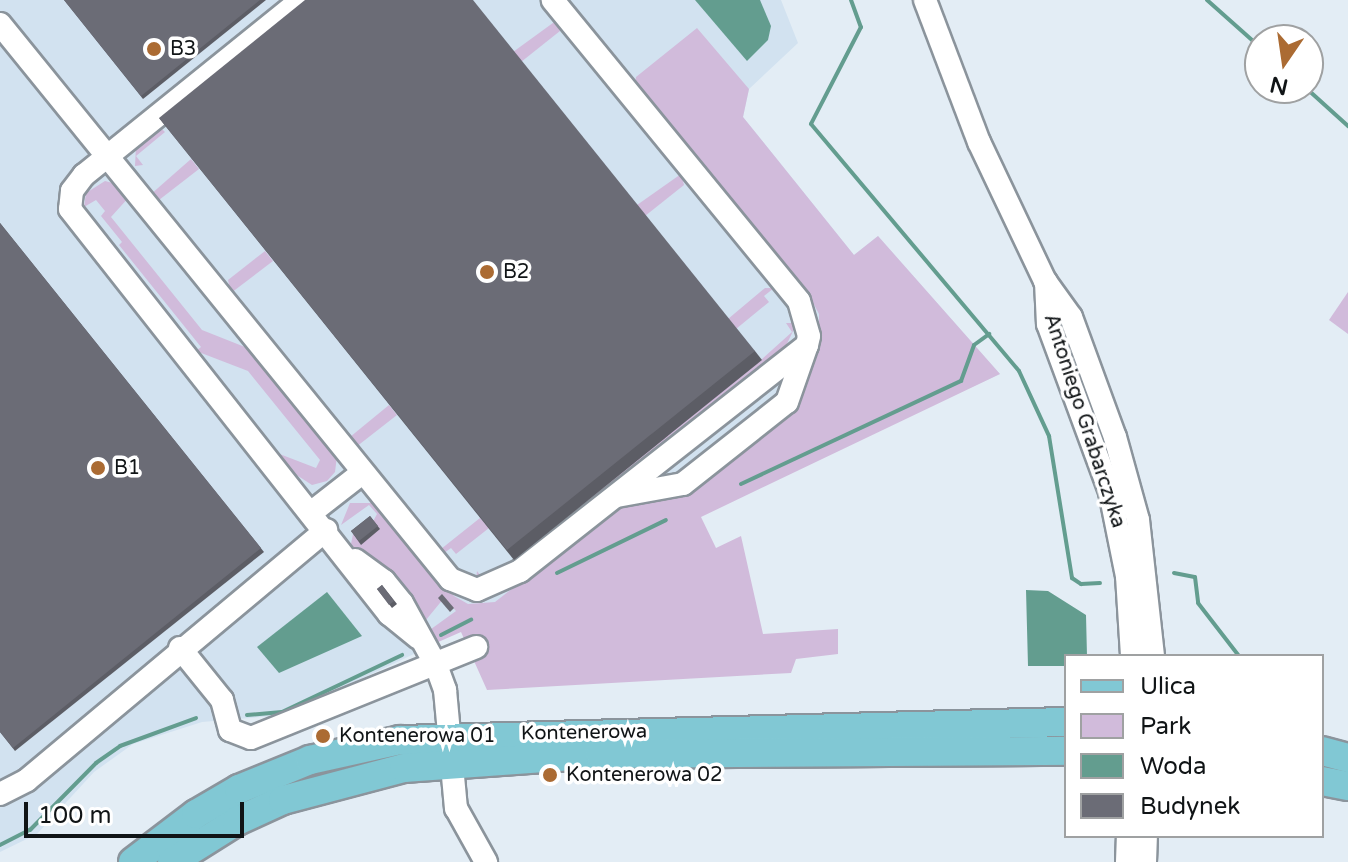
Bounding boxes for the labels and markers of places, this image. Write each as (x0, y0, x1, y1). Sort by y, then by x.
place label: B3 (170, 37, 196, 61)
marker: B3 (145, 40, 163, 58)
place label: B2 (503, 260, 529, 284)
marker: B2 (478, 263, 496, 281)
place label: B1 (114, 456, 140, 480)
marker: B1 (89, 459, 107, 477)
place label: Kontenerowa 01 (339, 724, 495, 748)
marker: Kontenerowa 01 (314, 727, 332, 745)
place label: Kontenerowa 02 (566, 763, 722, 787)
marker: Kontenerowa 02 (541, 766, 559, 784)

